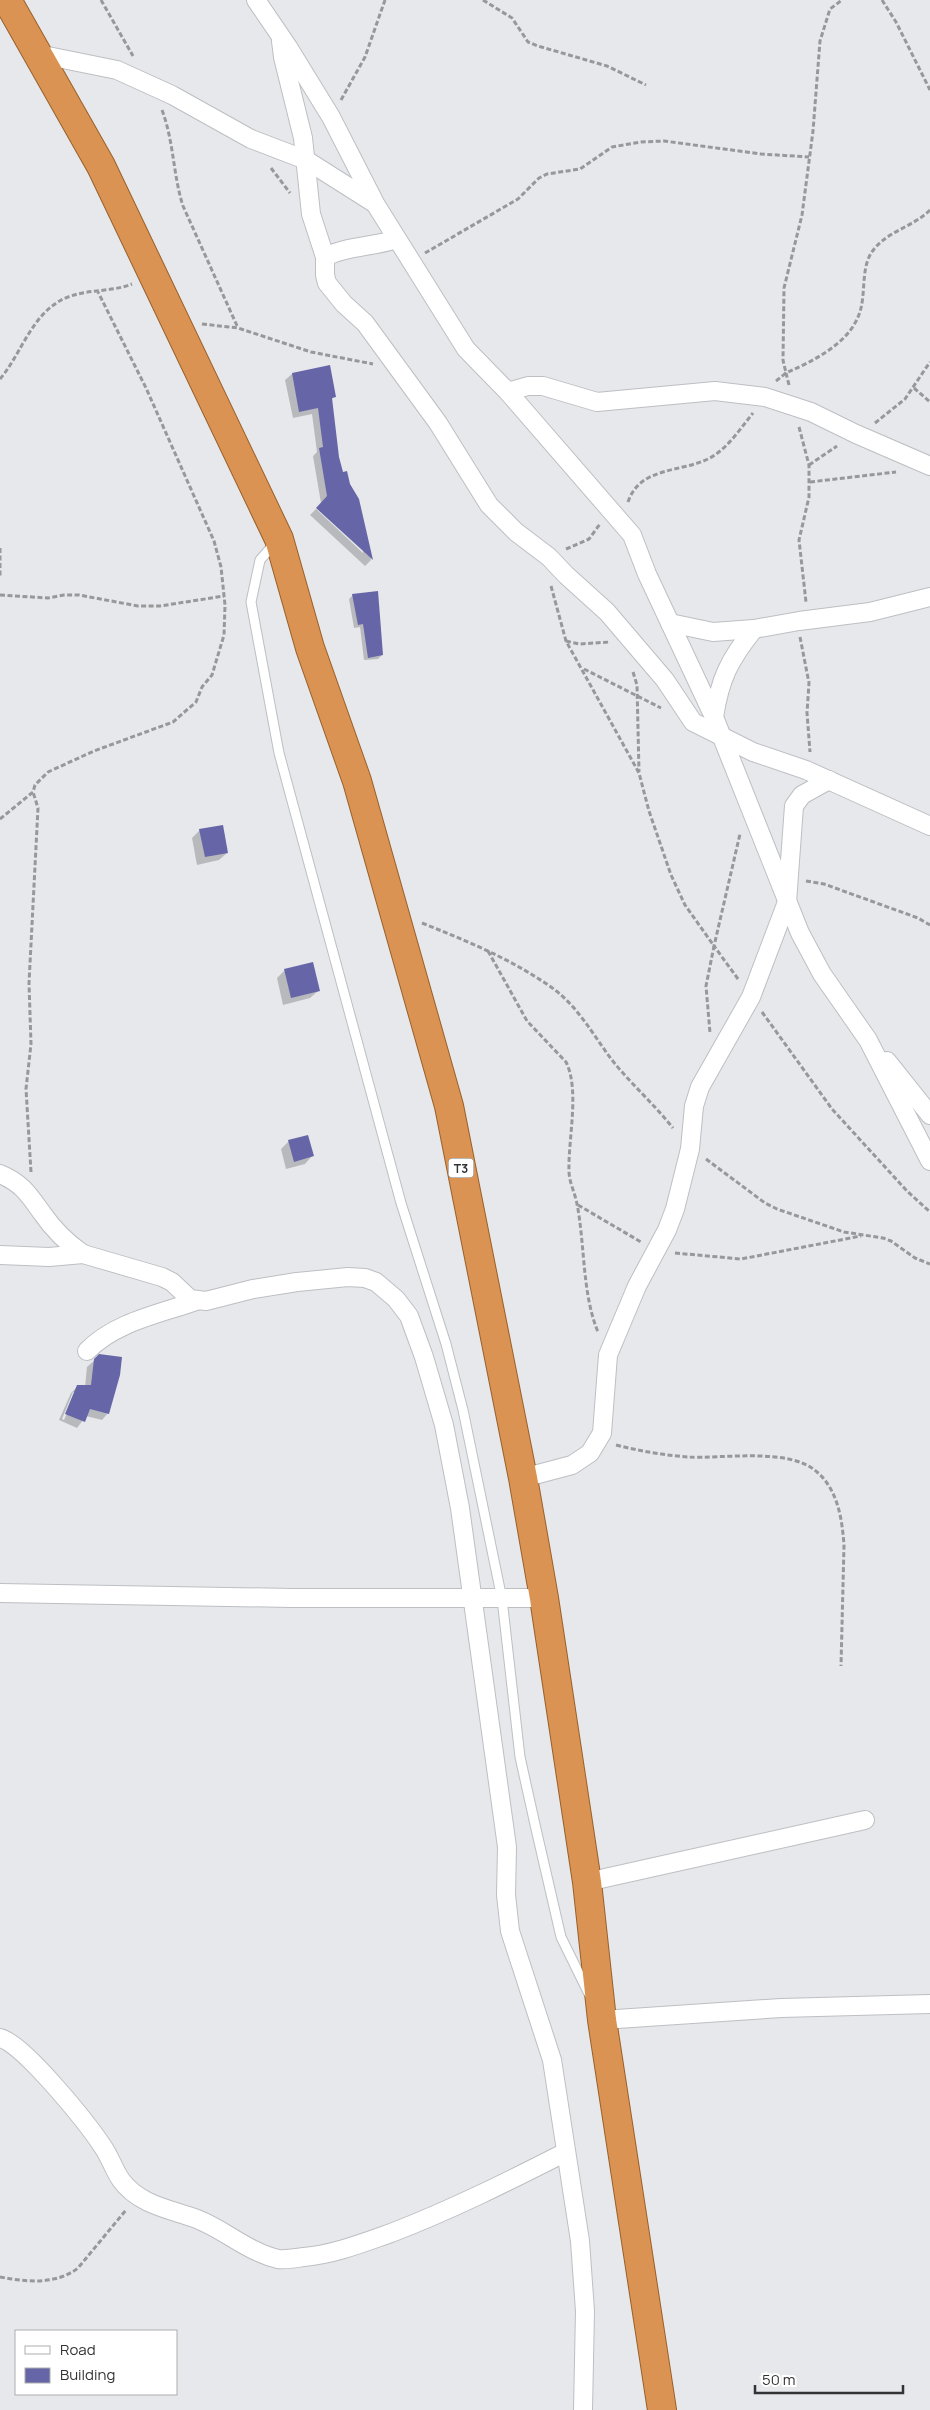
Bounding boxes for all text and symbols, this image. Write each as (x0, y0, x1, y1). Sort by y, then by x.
road number: T3 (448, 1158, 474, 1178)
legend (15, 2330, 178, 2395)
text: Road (60, 2339, 96, 2360)
scale bar (755, 2362, 902, 2394)
text: Building (60, 2364, 115, 2385)
text: 50 m (762, 2369, 796, 2390)

